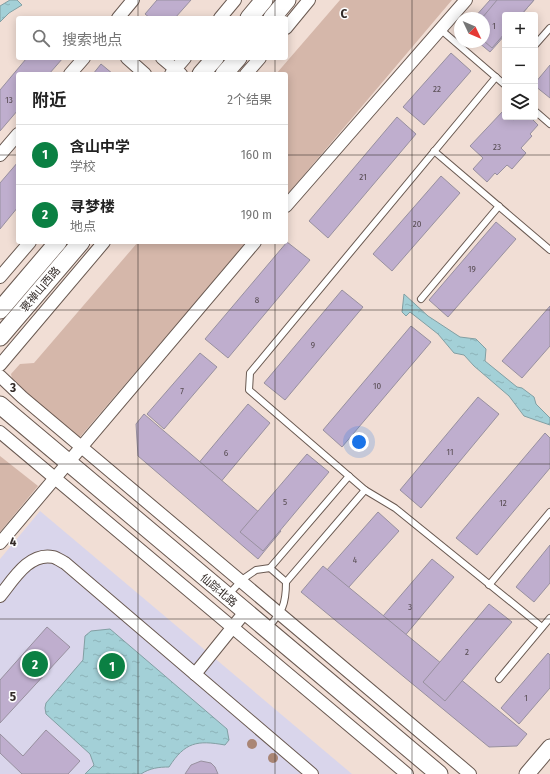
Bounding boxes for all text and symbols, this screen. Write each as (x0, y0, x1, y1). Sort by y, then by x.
text: C (341, 6, 348, 21)
north arrow (454, 12, 490, 48)
map controls (502, 12, 538, 120)
button: + (502, 12, 538, 48)
search box (16, 16, 288, 60)
house number: 1 (492, 21, 496, 31)
icon: search (30, 27, 52, 49)
text: 搜索地点 (62, 31, 122, 49)
button: − (502, 48, 538, 84)
house number: 22 (433, 84, 441, 94)
button: layers (502, 84, 538, 120)
text: 附近 (32, 90, 66, 111)
text: 2个结果 (227, 92, 272, 107)
house number: 13 (5, 95, 13, 105)
text: 含山中学 (70, 138, 130, 156)
house number: 23 (493, 142, 501, 152)
text: 1 (42, 147, 48, 162)
text: 160 m (241, 147, 272, 162)
text: 学校 (70, 159, 96, 174)
house number: 21 (359, 172, 367, 182)
text: 寻梦楼 (70, 198, 115, 216)
text: 2 (42, 207, 48, 222)
text: 190 m (241, 207, 272, 222)
text: 地点 (70, 219, 96, 234)
house number: 20 (413, 219, 422, 229)
street label: 褒禅山西路 (18, 264, 63, 315)
house number: 19 (468, 264, 476, 274)
house number: 8 (255, 295, 260, 305)
house number: 9 (311, 340, 315, 350)
text: 3 (9, 380, 16, 395)
house number: 10 (373, 381, 381, 391)
house number: 7 (180, 386, 184, 396)
your location (349, 432, 369, 452)
house number: 11 (447, 447, 453, 457)
house number: 6 (224, 448, 229, 458)
house number: 5 (283, 497, 287, 507)
house number: 12 (499, 498, 507, 508)
text: 4 (10, 534, 17, 549)
house number: 4 (353, 555, 358, 565)
street label: 仙踪北路 (198, 571, 240, 610)
house number: 3 (408, 602, 412, 612)
house number: 2 (465, 647, 469, 657)
pin: 2 (22, 649, 48, 679)
pin: 1 (99, 651, 125, 681)
text: 5 (10, 689, 16, 704)
house number: 1 (524, 693, 528, 703)

